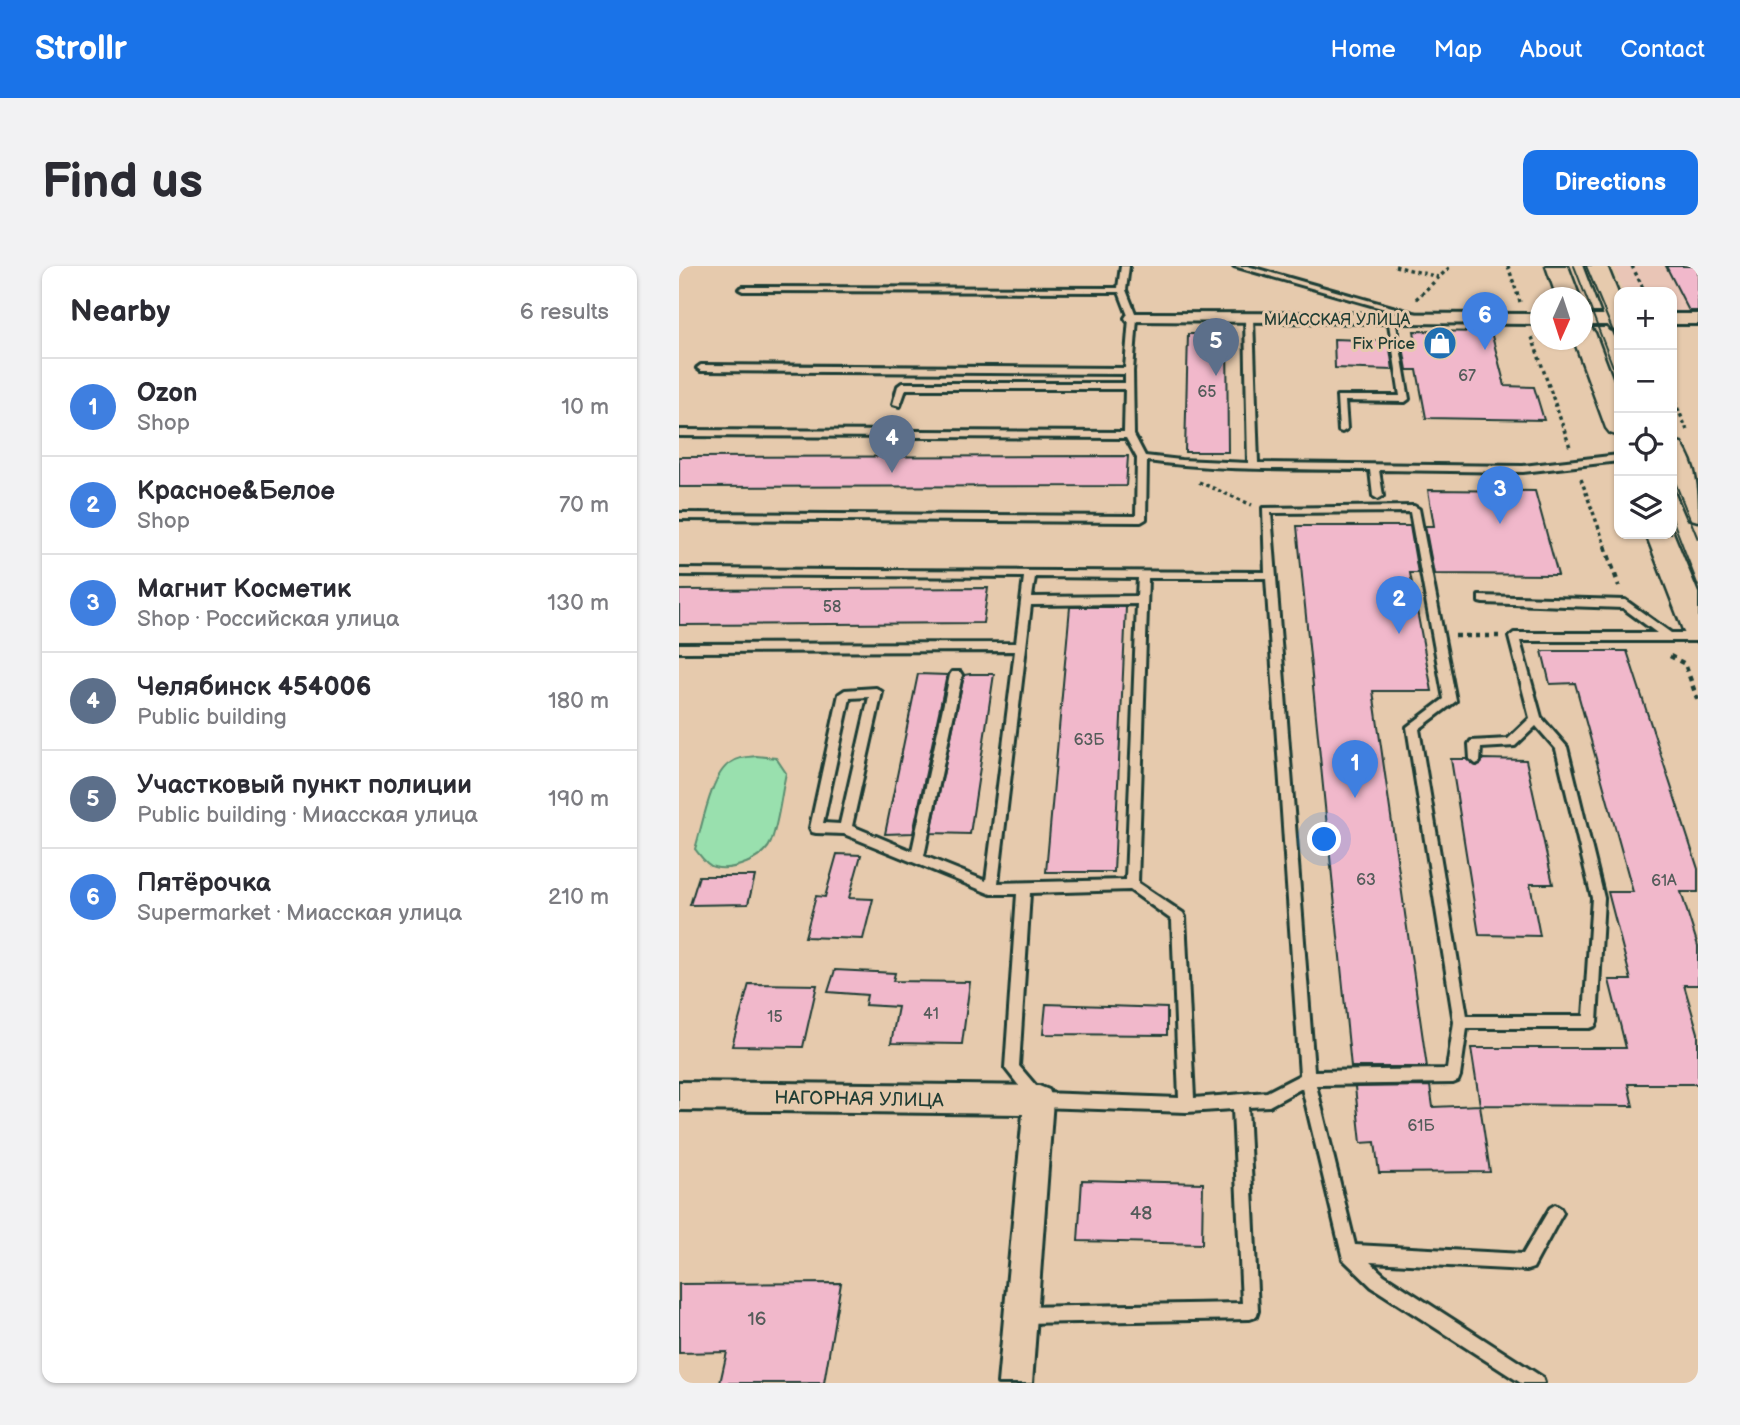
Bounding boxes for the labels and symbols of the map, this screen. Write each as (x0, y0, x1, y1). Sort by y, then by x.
north arrow (1530, 287, 1593, 350)
pin: 6 (1462, 292, 1508, 350)
street label: МИАССКАЯ УЛИЦА (1264, 311, 1411, 330)
pin: 5 (1193, 318, 1239, 376)
shop icon: Fix Price (1421, 324, 1459, 362)
place label: Fix Price (1352, 335, 1415, 354)
house number: 67 (1458, 367, 1476, 386)
house number: 65 (1198, 383, 1216, 402)
pin: 4 (869, 415, 915, 473)
pin: 3 (1477, 466, 1523, 524)
pin: 2 (1376, 576, 1422, 634)
house number: 58 (823, 598, 841, 617)
house number: 63Б (1074, 731, 1105, 750)
pin: 1 (1332, 740, 1378, 798)
your location (1307, 822, 1341, 856)
house number: 63 (1356, 871, 1376, 890)
house number: 61А (1651, 872, 1677, 891)
house number: 41 (923, 1005, 939, 1024)
house number: 15 (767, 1008, 783, 1027)
street label: НАГОРНАЯ УЛИЦА (774, 1087, 944, 1112)
house number: 61Б (1407, 1117, 1435, 1136)
house number: 48 (1130, 1202, 1152, 1225)
house number: 16 (748, 1308, 766, 1331)

